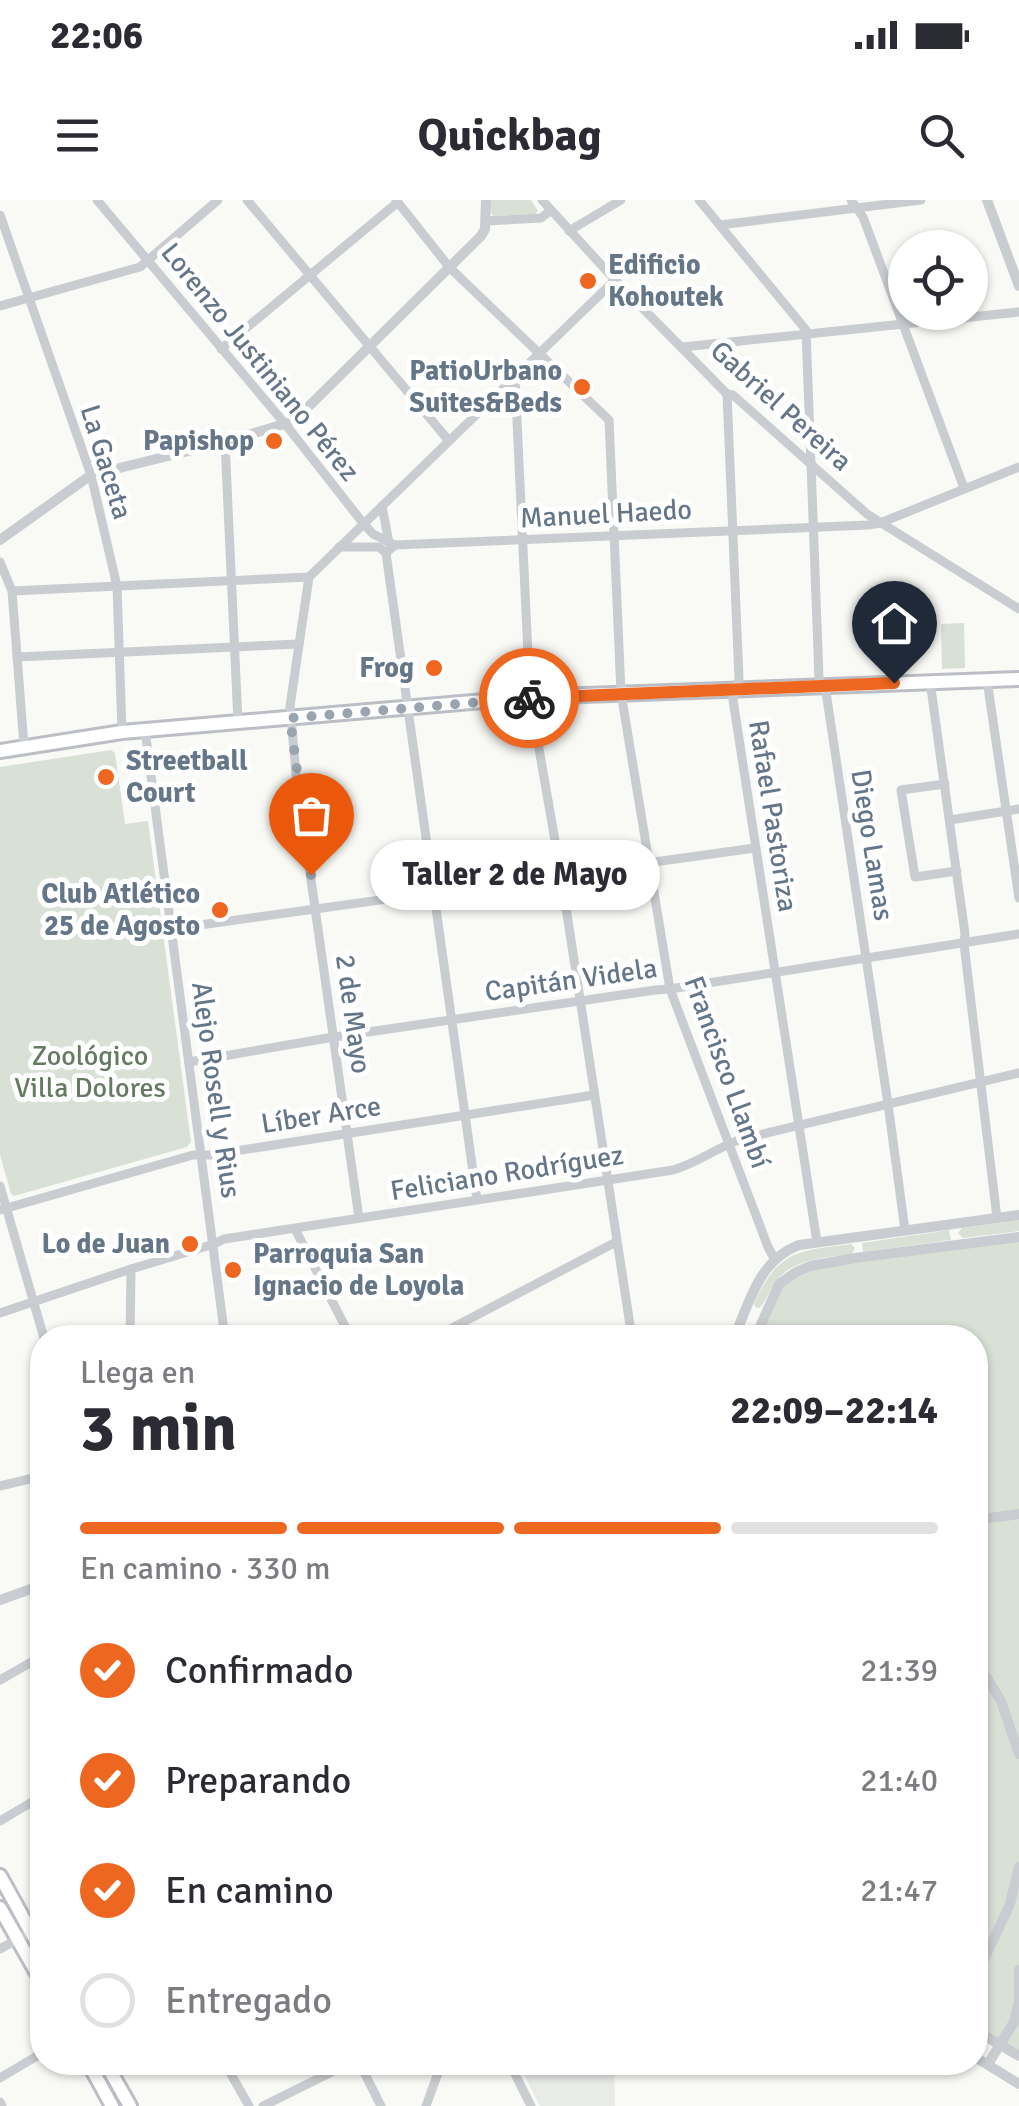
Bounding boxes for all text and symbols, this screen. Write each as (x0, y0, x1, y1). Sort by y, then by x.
text: 22:06 (50, 12, 143, 59)
icon: menu (50, 108, 105, 163)
text: Quickbag (417, 108, 602, 163)
icon: search (914, 108, 969, 163)
map controls (888, 230, 988, 330)
button: locate (888, 230, 988, 330)
street label: Lorenzo Justiniano Pérez (153, 236, 367, 488)
place label: Edificio Kohoutek (608, 248, 724, 314)
marker: Edificio Kohoutek (577, 270, 599, 292)
street label: Gabriel Pereira (703, 334, 859, 478)
place label: PatioUrbano Suites&Beds (409, 354, 562, 420)
marker: PatioUrbano Suites&Beds (571, 376, 593, 398)
street label: La Gaceta (73, 401, 139, 523)
place label: Papishop (143, 424, 254, 458)
marker: Papishop (263, 430, 285, 452)
street label: Manuel Haedo (519, 493, 693, 535)
pin (852, 581, 937, 684)
icon: home (867, 596, 922, 651)
courier (479, 648, 579, 748)
place label: Frog (359, 651, 414, 685)
marker: Frog (423, 657, 445, 679)
icon: bike (502, 671, 557, 726)
street label: Rafael Pastoriza (741, 718, 805, 914)
place label: Streetball Court (126, 744, 248, 810)
marker: Streetball Court (95, 766, 117, 788)
street label: Diego Lamas (843, 767, 901, 923)
pin (269, 773, 354, 876)
icon: bag (284, 788, 339, 843)
callout: Taller 2 de Mayo (371, 840, 661, 910)
text: Taller 2 de Mayo (403, 855, 627, 894)
place label: Club Atlético 25 de Agosto (41, 877, 200, 943)
marker: Club Atlético 25 de Agosto (209, 899, 231, 921)
street label: Capitán Videla (483, 951, 659, 1009)
street label: 2 de Mayo (328, 952, 378, 1076)
street label: Francisco Llambí (676, 971, 778, 1173)
street label: Alejo Rosell y Rius (184, 980, 248, 1200)
park label: Zoológico Villa Dolores (14, 1039, 166, 1105)
street label: Líber Arce (259, 1089, 383, 1141)
street label: Feliciano Rodríguez (388, 1138, 626, 1208)
place label: Lo de Juan (41, 1227, 170, 1261)
marker: Lo de Juan (179, 1233, 201, 1255)
place label: Parroquia San Ignacio de Loyola (253, 1237, 464, 1303)
marker: Parroquia San Ignacio de Loyola (222, 1259, 244, 1281)
text: Llega en (80, 1353, 195, 1392)
text: 22:09–22:14 (730, 1387, 938, 1434)
text: 3 min (80, 1389, 237, 1469)
text: En camino · 330 m (80, 1549, 330, 1588)
icon: check (80, 1643, 135, 1698)
text: Confirmado (165, 1647, 354, 1694)
text: 21:39 (860, 1651, 938, 1690)
icon: check (80, 1753, 135, 1808)
text: Preparando (165, 1757, 351, 1804)
text: 21:40 (860, 1761, 938, 1800)
icon: check (80, 1863, 135, 1918)
text: En camino (165, 1867, 334, 1914)
text: 21:47 (860, 1871, 938, 1910)
text: Entregado (165, 1977, 332, 2024)

